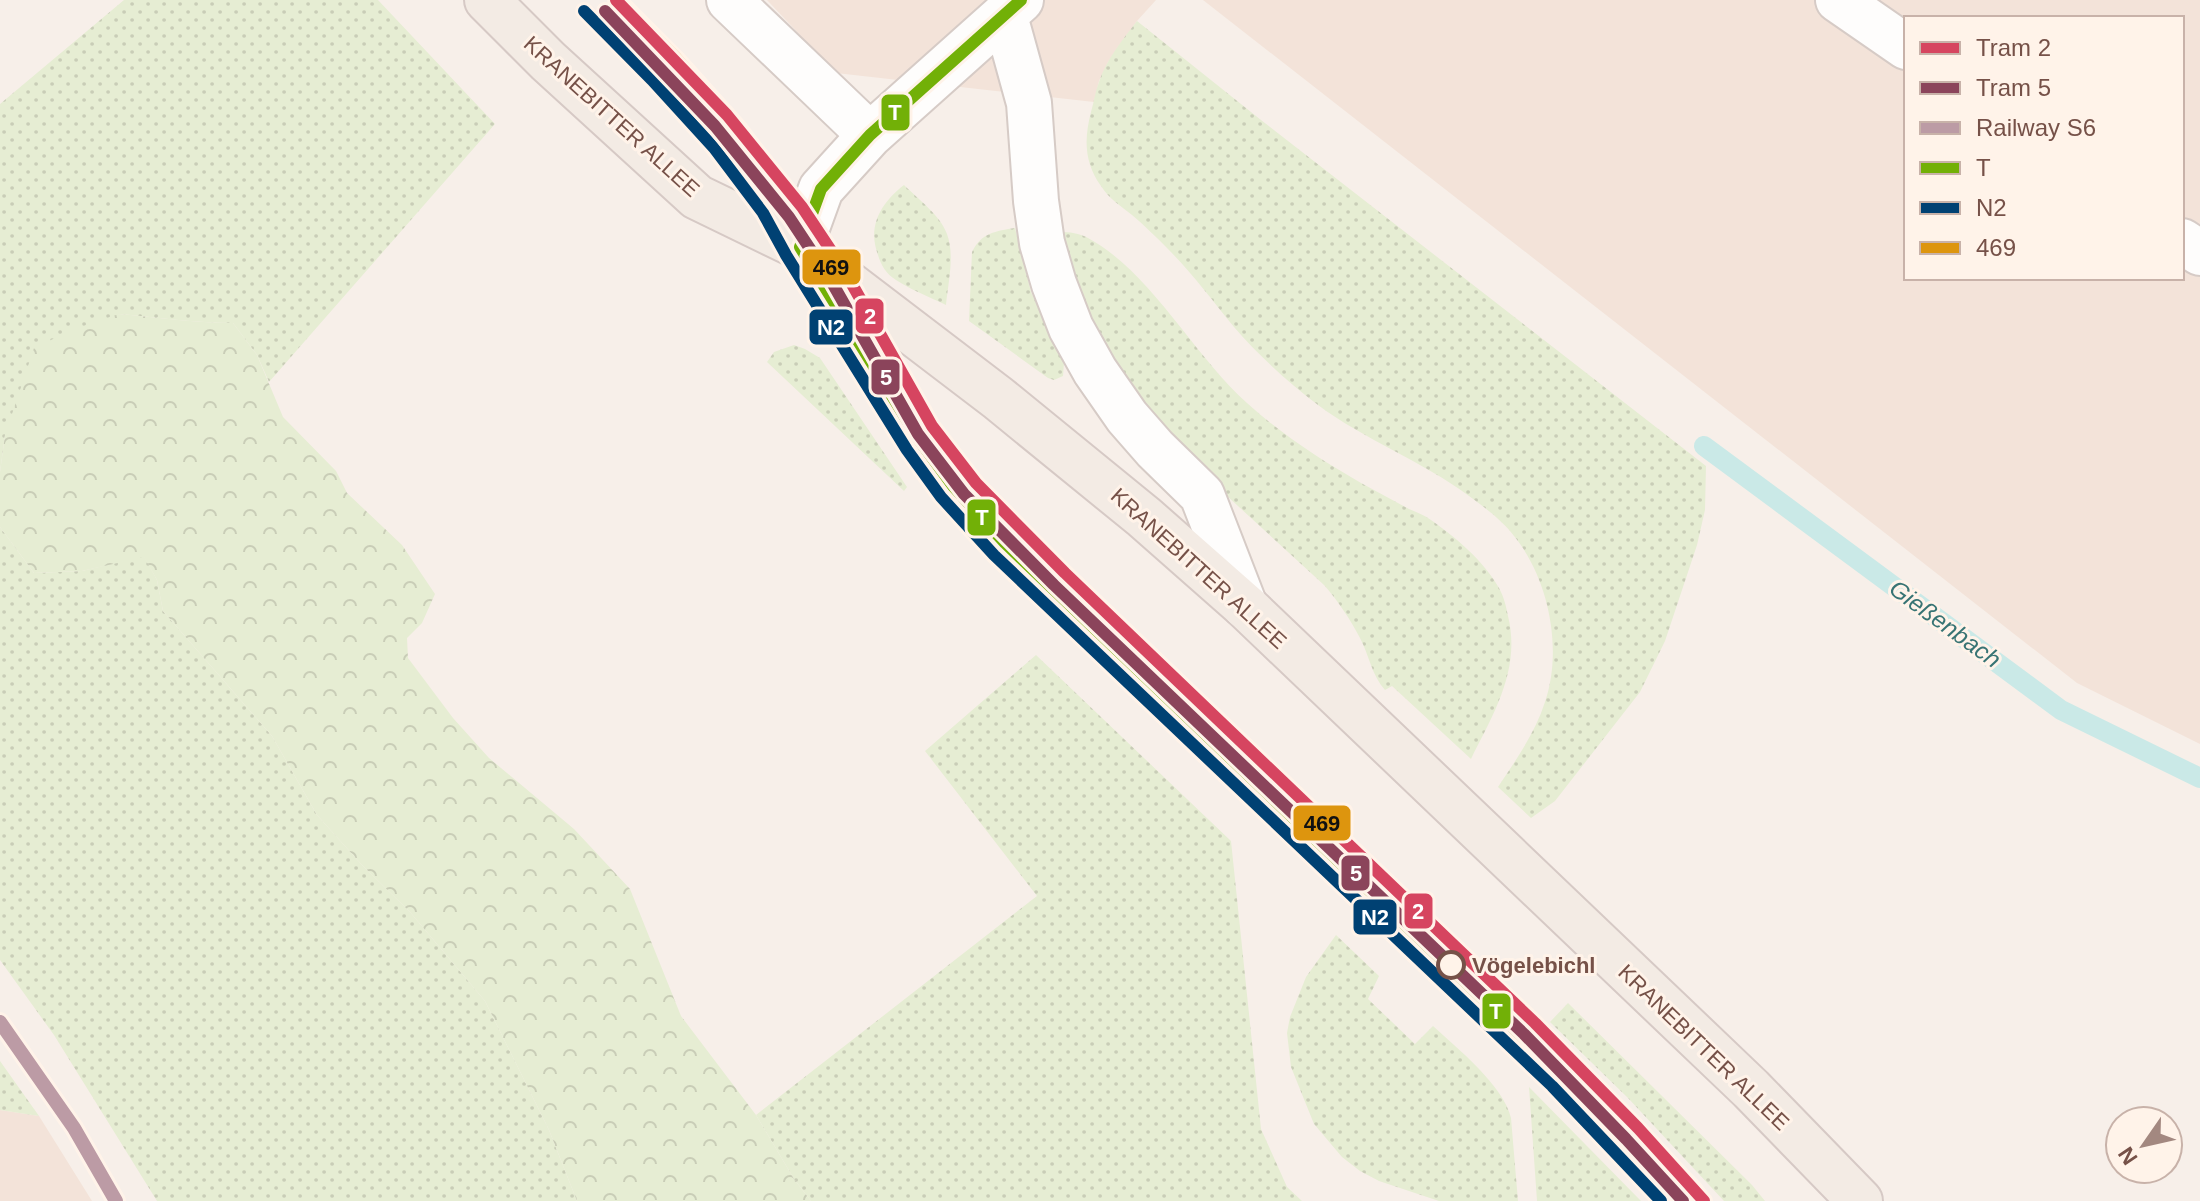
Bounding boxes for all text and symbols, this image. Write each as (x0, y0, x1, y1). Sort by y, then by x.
legend (1904, 16, 2184, 280)
street label: KRANEBITTER ALLEE (519, 31, 705, 202)
text: Tram 2 (1976, 34, 2051, 61)
text: Tram 5 (1976, 74, 2051, 101)
line badge: T (880, 93, 911, 132)
text: T (888, 100, 902, 125)
text: Railway S6 (1976, 114, 2096, 141)
text: T (1976, 154, 1991, 181)
text: N2 (1976, 194, 2007, 221)
text: 469 (1976, 234, 2016, 261)
line badge: 469 (801, 248, 862, 286)
text: 469 (813, 255, 849, 280)
line badge: 2 (854, 297, 885, 335)
text: 2 (864, 304, 876, 329)
line badge: N2 (808, 308, 854, 346)
text: N2 (817, 315, 845, 340)
line badge: 5 (870, 358, 901, 396)
text: 5 (880, 365, 892, 390)
street label: KRANEBITTER ALLEE (1106, 483, 1292, 654)
line badge: T (966, 498, 997, 537)
text: T (975, 505, 989, 530)
water label: Gießenbach (1884, 574, 2006, 673)
line badge: 469 (1292, 804, 1352, 842)
text: 469 (1304, 811, 1340, 836)
line badge: 5 (1340, 854, 1371, 892)
text: 5 (1350, 861, 1362, 886)
line badge: 2 (1403, 892, 1434, 930)
line badge: N2 (1352, 898, 1398, 936)
text: 2 (1412, 899, 1424, 924)
text: N2 (1361, 905, 1389, 930)
marker: Vögelebichl (1437, 951, 1465, 979)
place label: Vögelebichl (1472, 953, 1595, 978)
street label: KRANEBITTER ALLEE (1613, 959, 1794, 1135)
line badge: T (1481, 992, 1512, 1030)
text: T (1489, 999, 1503, 1024)
north arrow (2104, 1105, 2184, 1185)
text: N (2113, 1142, 2143, 1169)

